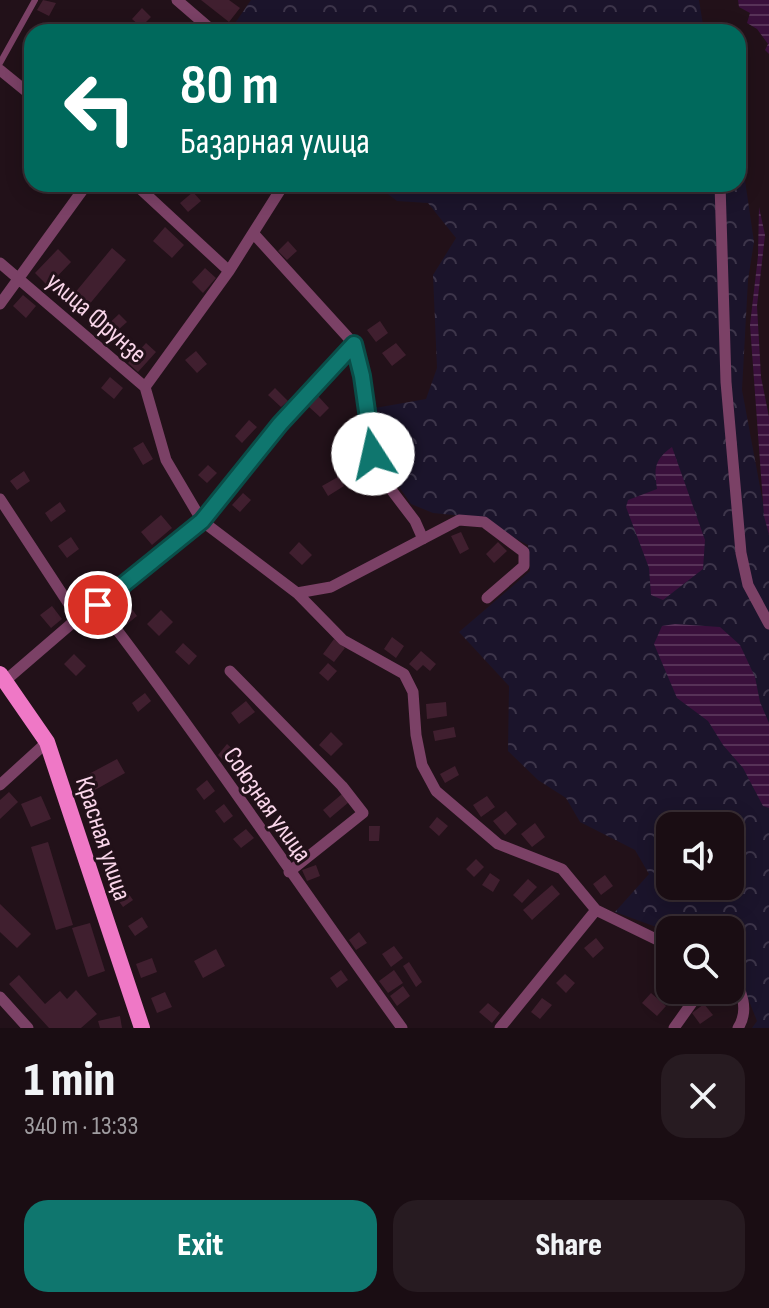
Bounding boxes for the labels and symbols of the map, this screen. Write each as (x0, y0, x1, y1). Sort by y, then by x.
street label: улица Фрунзе (40, 266, 152, 370)
position arrow (331, 412, 415, 496)
pin (64, 571, 132, 639)
street label: Союзная улица (216, 741, 318, 868)
street label: Красная улица (68, 773, 137, 904)

